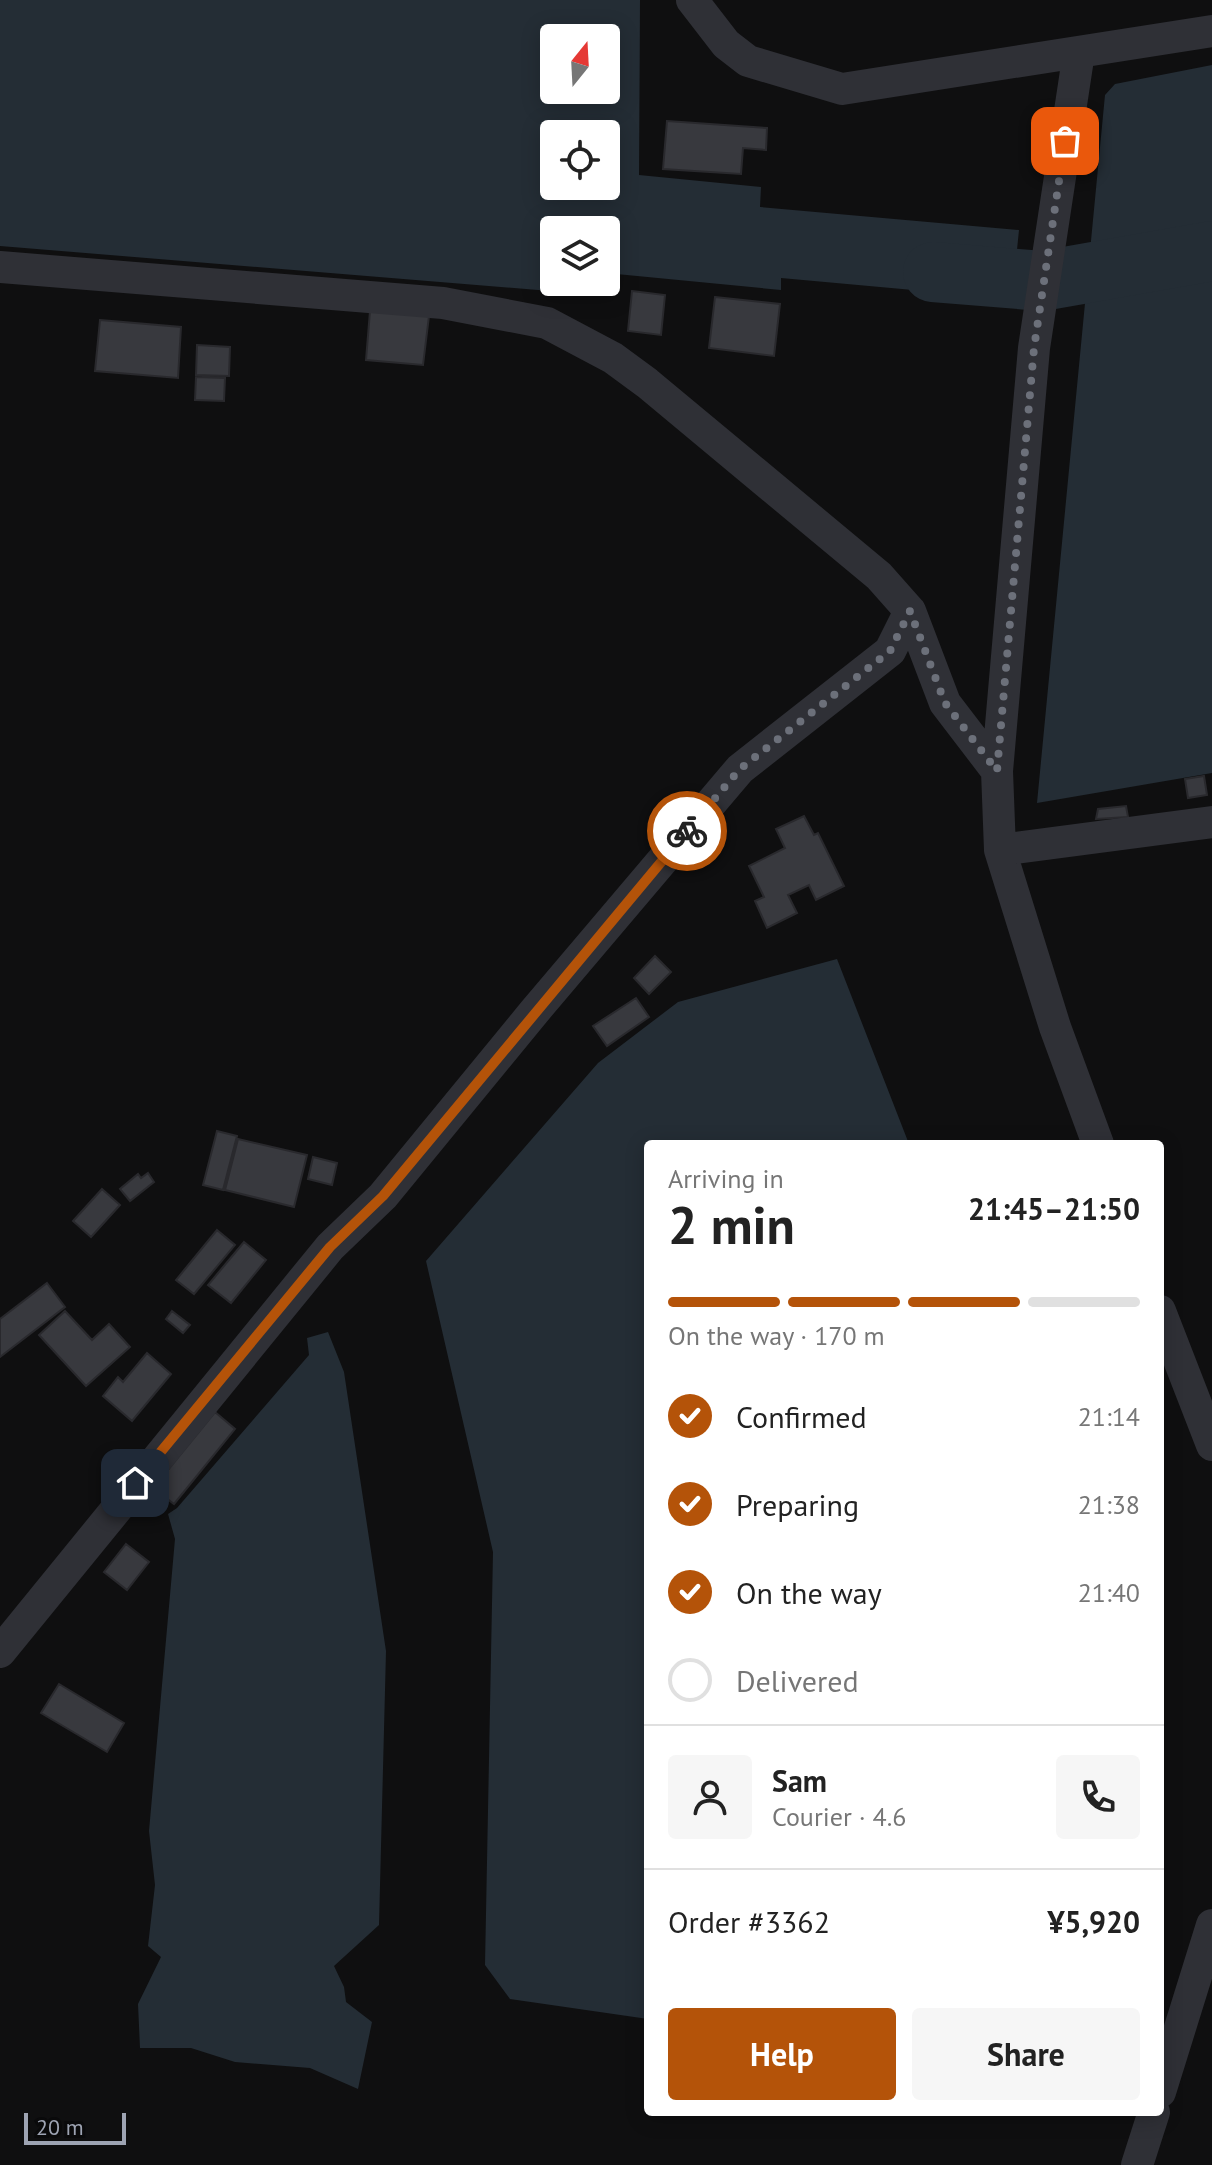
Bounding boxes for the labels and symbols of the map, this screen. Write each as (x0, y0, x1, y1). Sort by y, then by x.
north arrow (540, 24, 620, 104)
pin (1031, 107, 1099, 175)
courier (647, 791, 727, 871)
pin (101, 1449, 169, 1517)
scale bar (24, 2109, 126, 2145)

